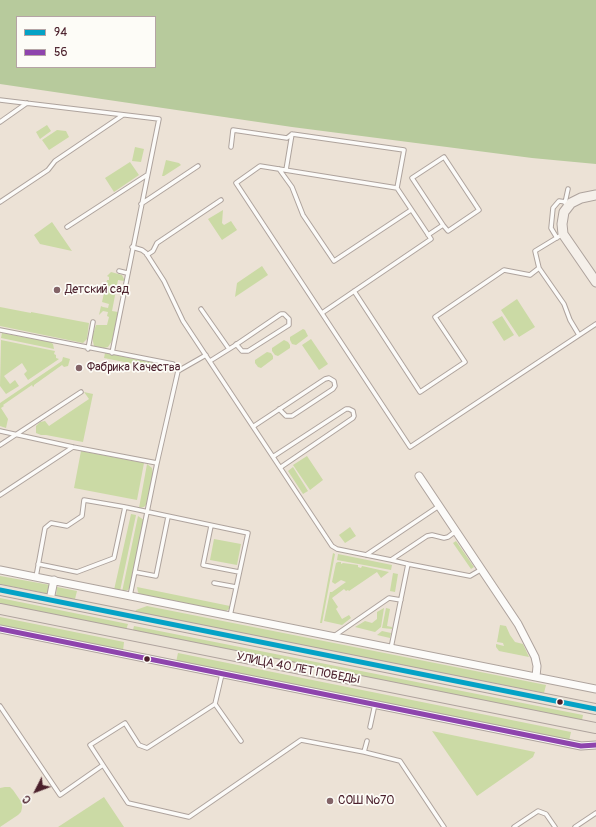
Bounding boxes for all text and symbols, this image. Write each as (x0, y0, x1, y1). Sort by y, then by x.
legend (16, 16, 156, 68)
text: 94 (54, 25, 67, 40)
text: 56 (54, 45, 68, 60)
place label: Детский сад (65, 283, 129, 297)
marker: Детский сад (52, 285, 62, 295)
place label: Фабрика Качества (87, 361, 180, 375)
marker: Фабрика Качества (74, 363, 84, 373)
street label: УЛИЦА 40 ЛЕТ ПОБЕДЫ (235, 650, 361, 688)
unlabelled marker (142, 654, 152, 664)
unlabelled marker (555, 697, 565, 707)
north arrow (16, 771, 56, 811)
text: С (20, 792, 34, 806)
place label: СОШ №70 (338, 794, 395, 808)
marker: СОШ №70 (325, 796, 335, 806)

